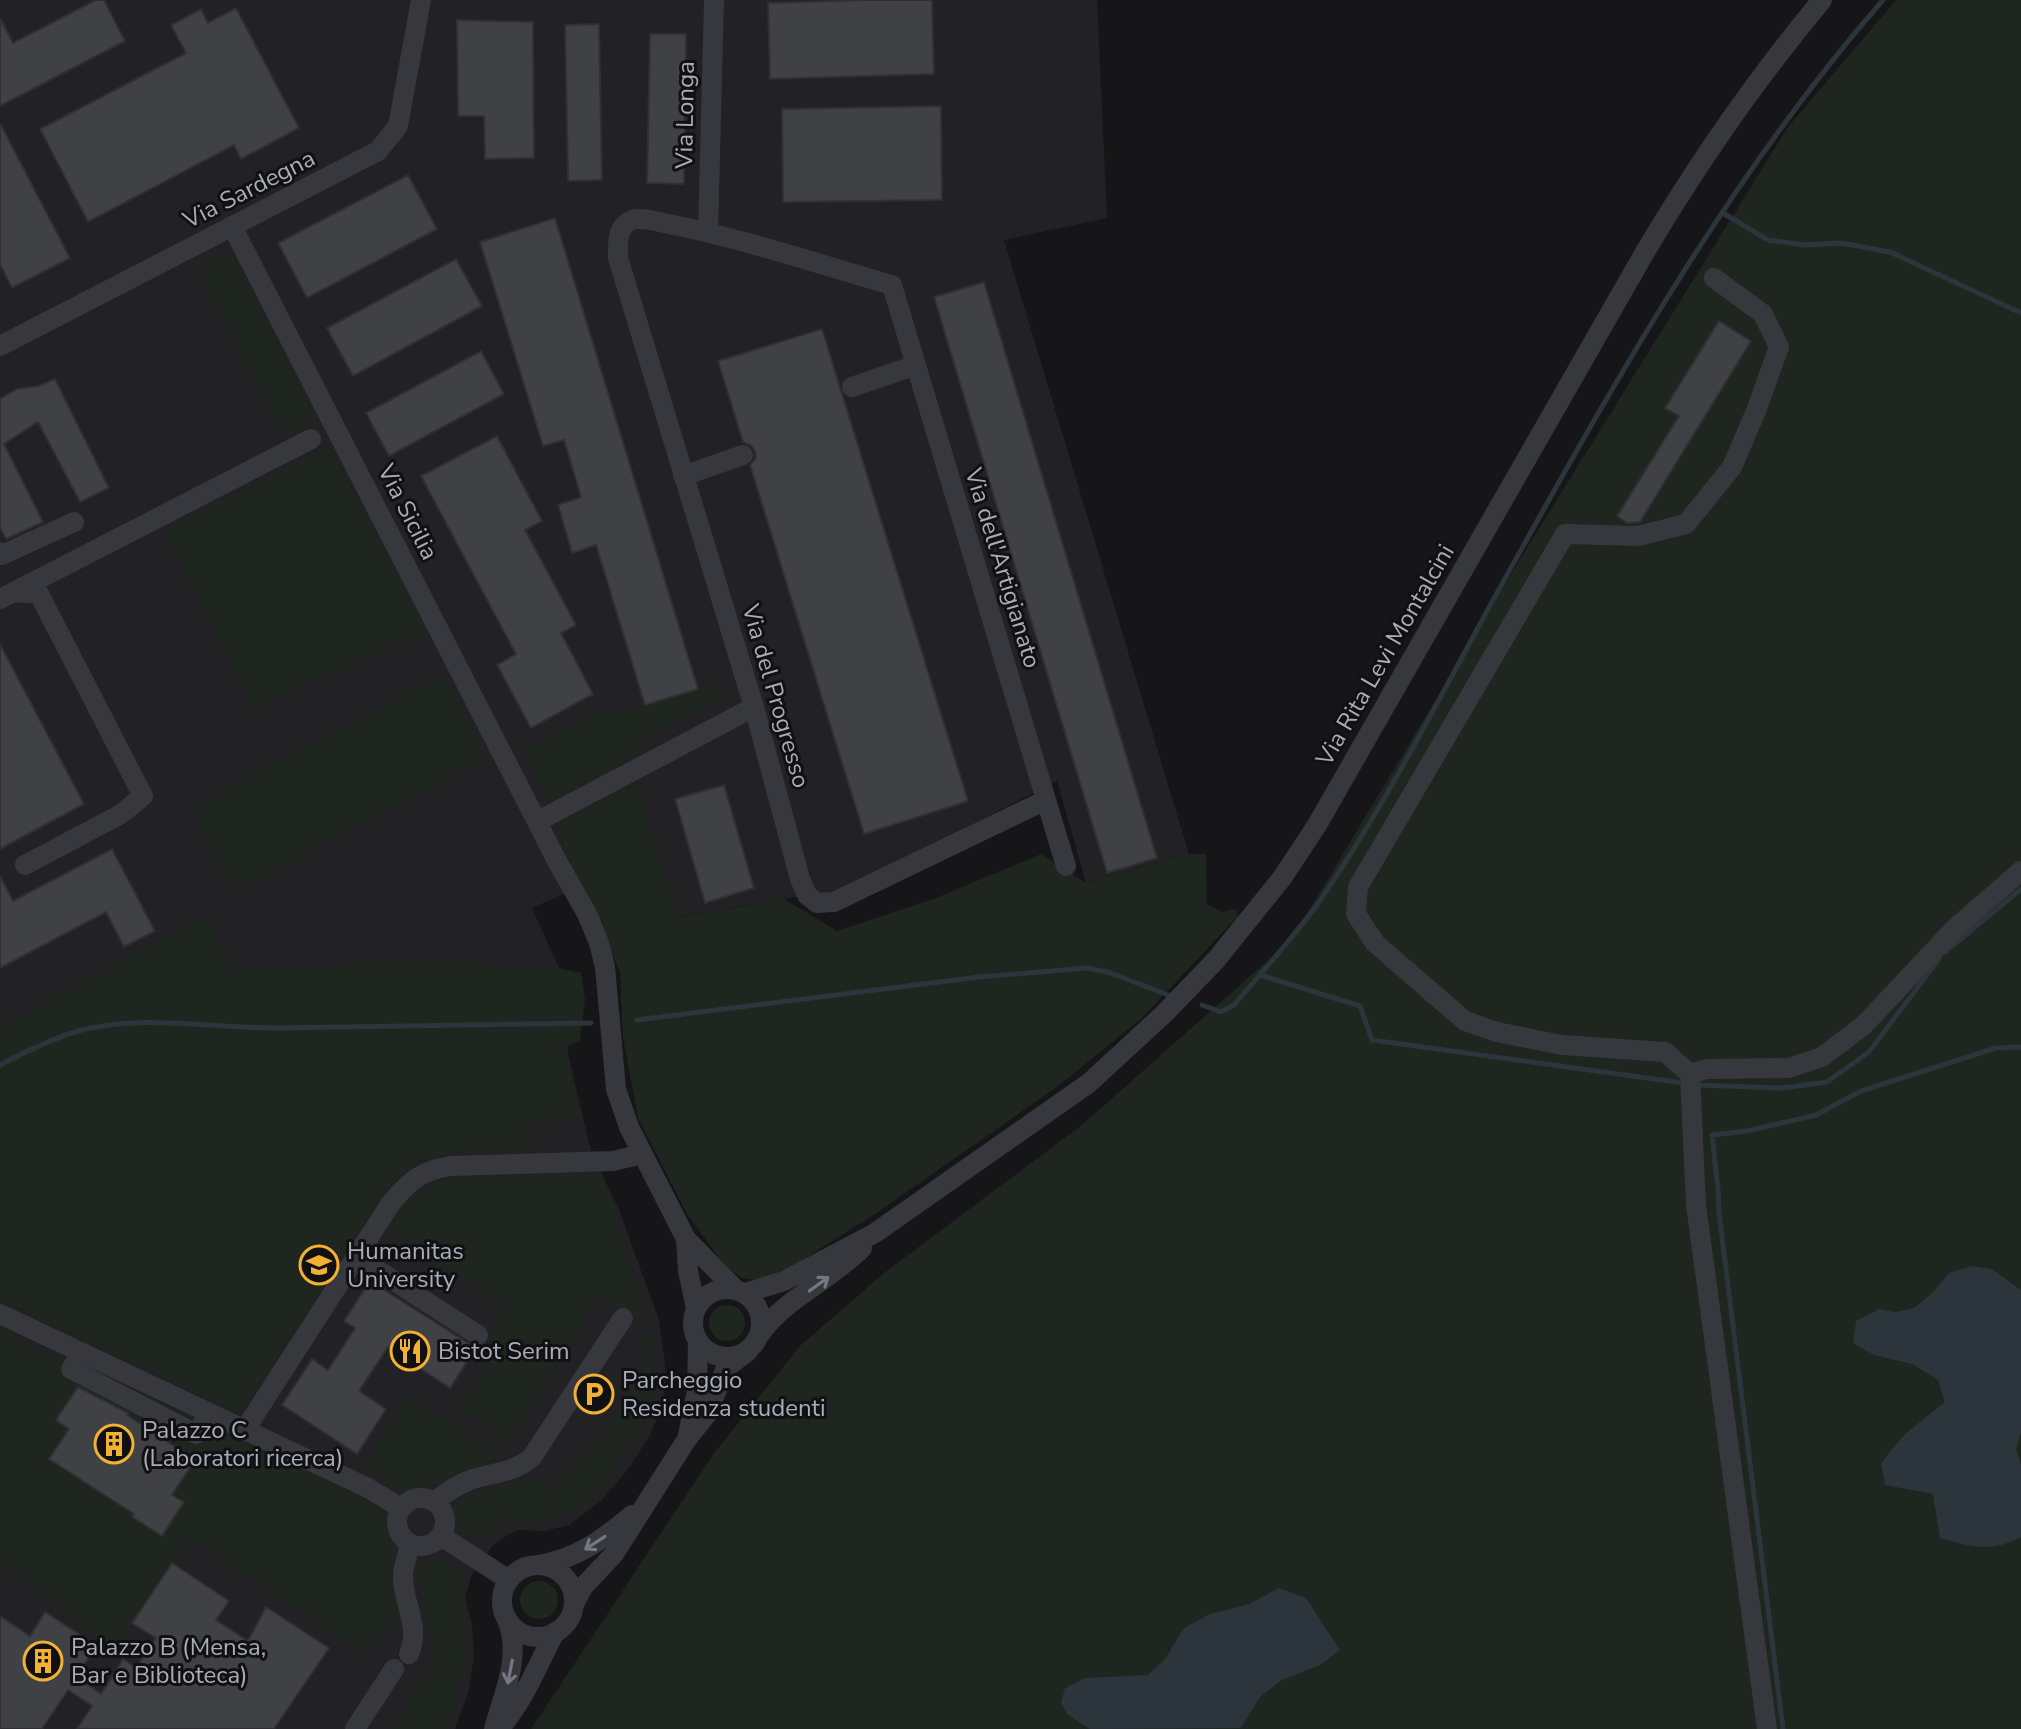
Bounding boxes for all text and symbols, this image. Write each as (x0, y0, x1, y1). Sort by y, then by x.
street label: Via Longa (668, 61, 702, 170)
street label: Via Sardegna (177, 142, 320, 236)
street label: Via Sicilia (370, 458, 446, 565)
street label: Via dell'Artigianato (957, 463, 1049, 672)
street label: Via Rita Levi Montalcini (1308, 538, 1462, 773)
street label: Via del Progresso (734, 600, 817, 791)
place label: Humanitas University (347, 1235, 464, 1295)
school or university icon: Humanitas University (298, 1244, 340, 1286)
one-way arrow (807, 1276, 829, 1293)
restaurant icon: Bistot Serim (389, 1330, 431, 1372)
place label: Bistot Serim (438, 1335, 570, 1367)
place label: Parcheggio Residenza studenti (622, 1364, 826, 1424)
parking icon: Parcheggio Residenza studenti (573, 1373, 615, 1415)
place label: Palazzo C (Laboratori ricerca) (142, 1414, 343, 1474)
building icon: Palazzo C (Laboratori ricerca) (93, 1423, 135, 1465)
one-way arrow (585, 1535, 607, 1551)
place label: Palazzo B (Mensa, Bar e Biblioteca) (71, 1631, 266, 1691)
building icon: Palazzo B (Mensa, Bar e Biblioteca) (22, 1640, 64, 1682)
one-way arrow (501, 1659, 516, 1685)

